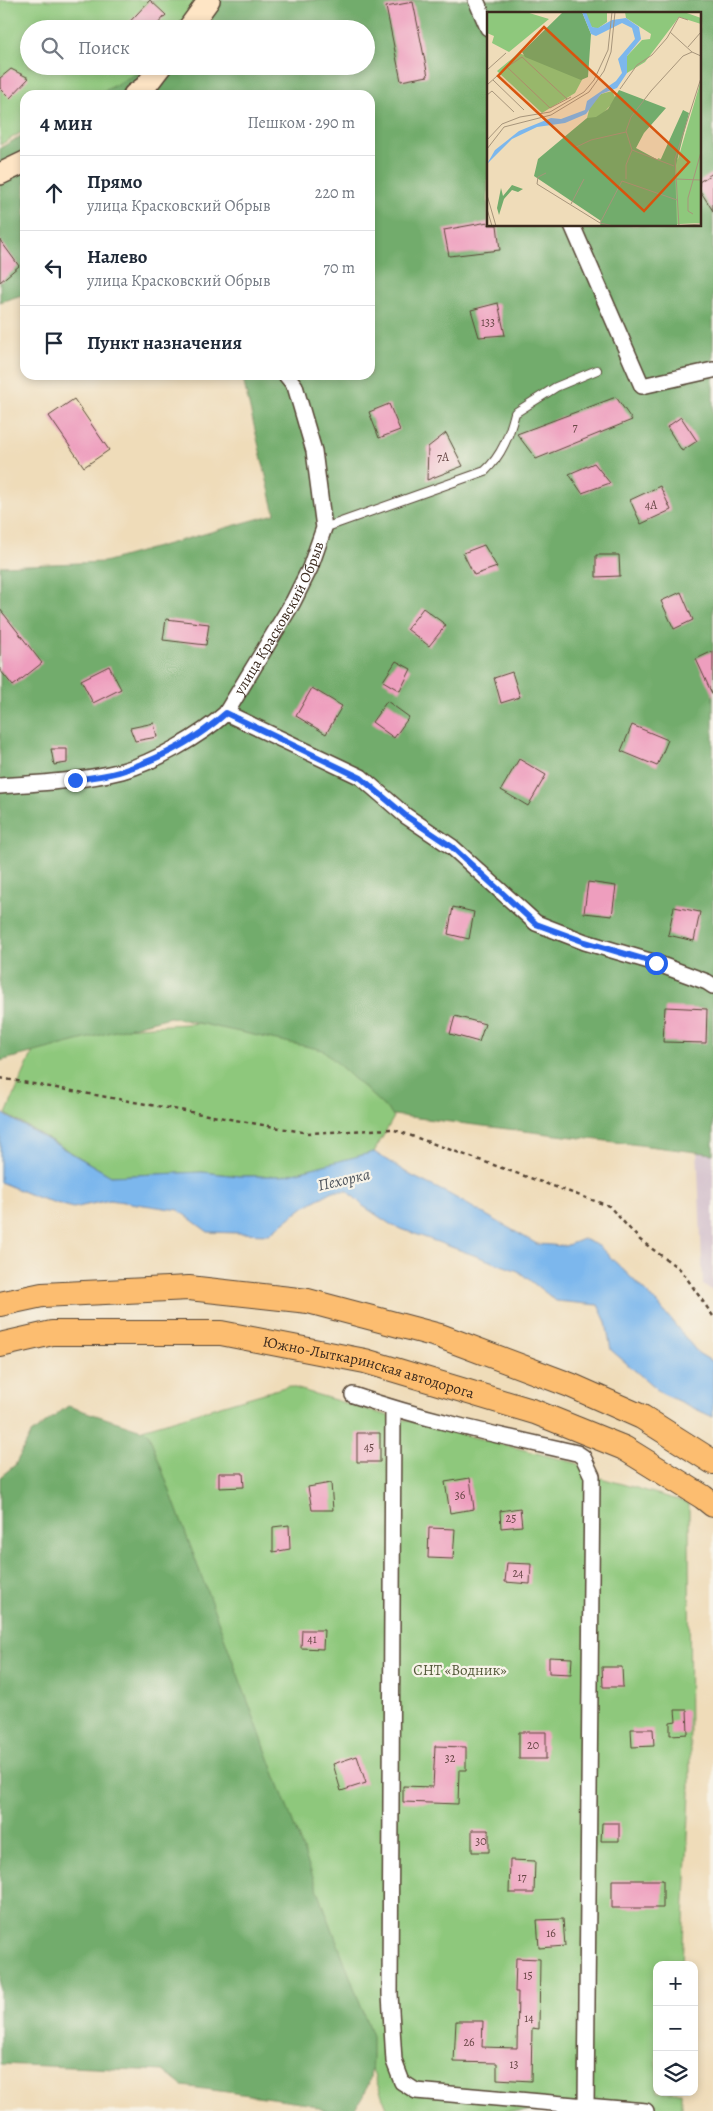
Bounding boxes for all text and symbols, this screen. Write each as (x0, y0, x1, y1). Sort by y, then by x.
inset map (487, 12, 700, 226)
search box (20, 20, 375, 75)
icon: search (38, 34, 66, 62)
text: Поиск (78, 35, 130, 61)
text: 4 мин (40, 109, 93, 137)
text: Пешком · 290 m (247, 112, 355, 134)
text: Прямо (87, 169, 142, 195)
icon: ahead (40, 179, 68, 207)
text: 220 m (315, 182, 355, 204)
text: улица Красковский Обрыв (87, 195, 271, 217)
text: Налево (87, 244, 147, 270)
icon: left (40, 254, 68, 282)
text: 70 m (323, 257, 355, 279)
text: улица Красковский Обрыв (87, 270, 271, 292)
house number: 133 (481, 314, 495, 330)
icon: arrive (40, 329, 68, 357)
text: Пункт назначения (87, 330, 242, 356)
house number: 7 (572, 419, 578, 435)
house number: 7А (437, 449, 450, 465)
house number: 4А (645, 497, 658, 513)
street label: улица Красковский Обрыв (229, 539, 329, 699)
route end (64, 769, 87, 792)
route start (645, 952, 668, 975)
water label: Пехорка (316, 1163, 372, 1197)
street label: Южно-Лыткаринская автодорога (261, 1331, 477, 1403)
house number: 45 (364, 1439, 374, 1455)
house number: 36 (455, 1487, 466, 1503)
house number: 25 (506, 1510, 516, 1526)
house number: 24 (512, 1565, 524, 1581)
house number: 41 (307, 1631, 317, 1647)
park label: СНТ «Водник» (413, 1660, 507, 1680)
house number: 20 (527, 1737, 539, 1753)
house number: 32 (445, 1750, 456, 1766)
house number: 30 (475, 1833, 487, 1849)
house number: 17 (517, 1869, 528, 1885)
house number: 16 (546, 1925, 556, 1941)
map controls (653, 1961, 698, 2096)
button: + (653, 1961, 698, 2006)
house number: 15 (523, 1967, 533, 1983)
button: − (653, 2006, 698, 2051)
house number: 14 (524, 2010, 534, 2026)
house number: 26 (463, 2034, 475, 2050)
button: layers (653, 2051, 698, 2096)
house number: 13 (509, 2056, 519, 2072)

